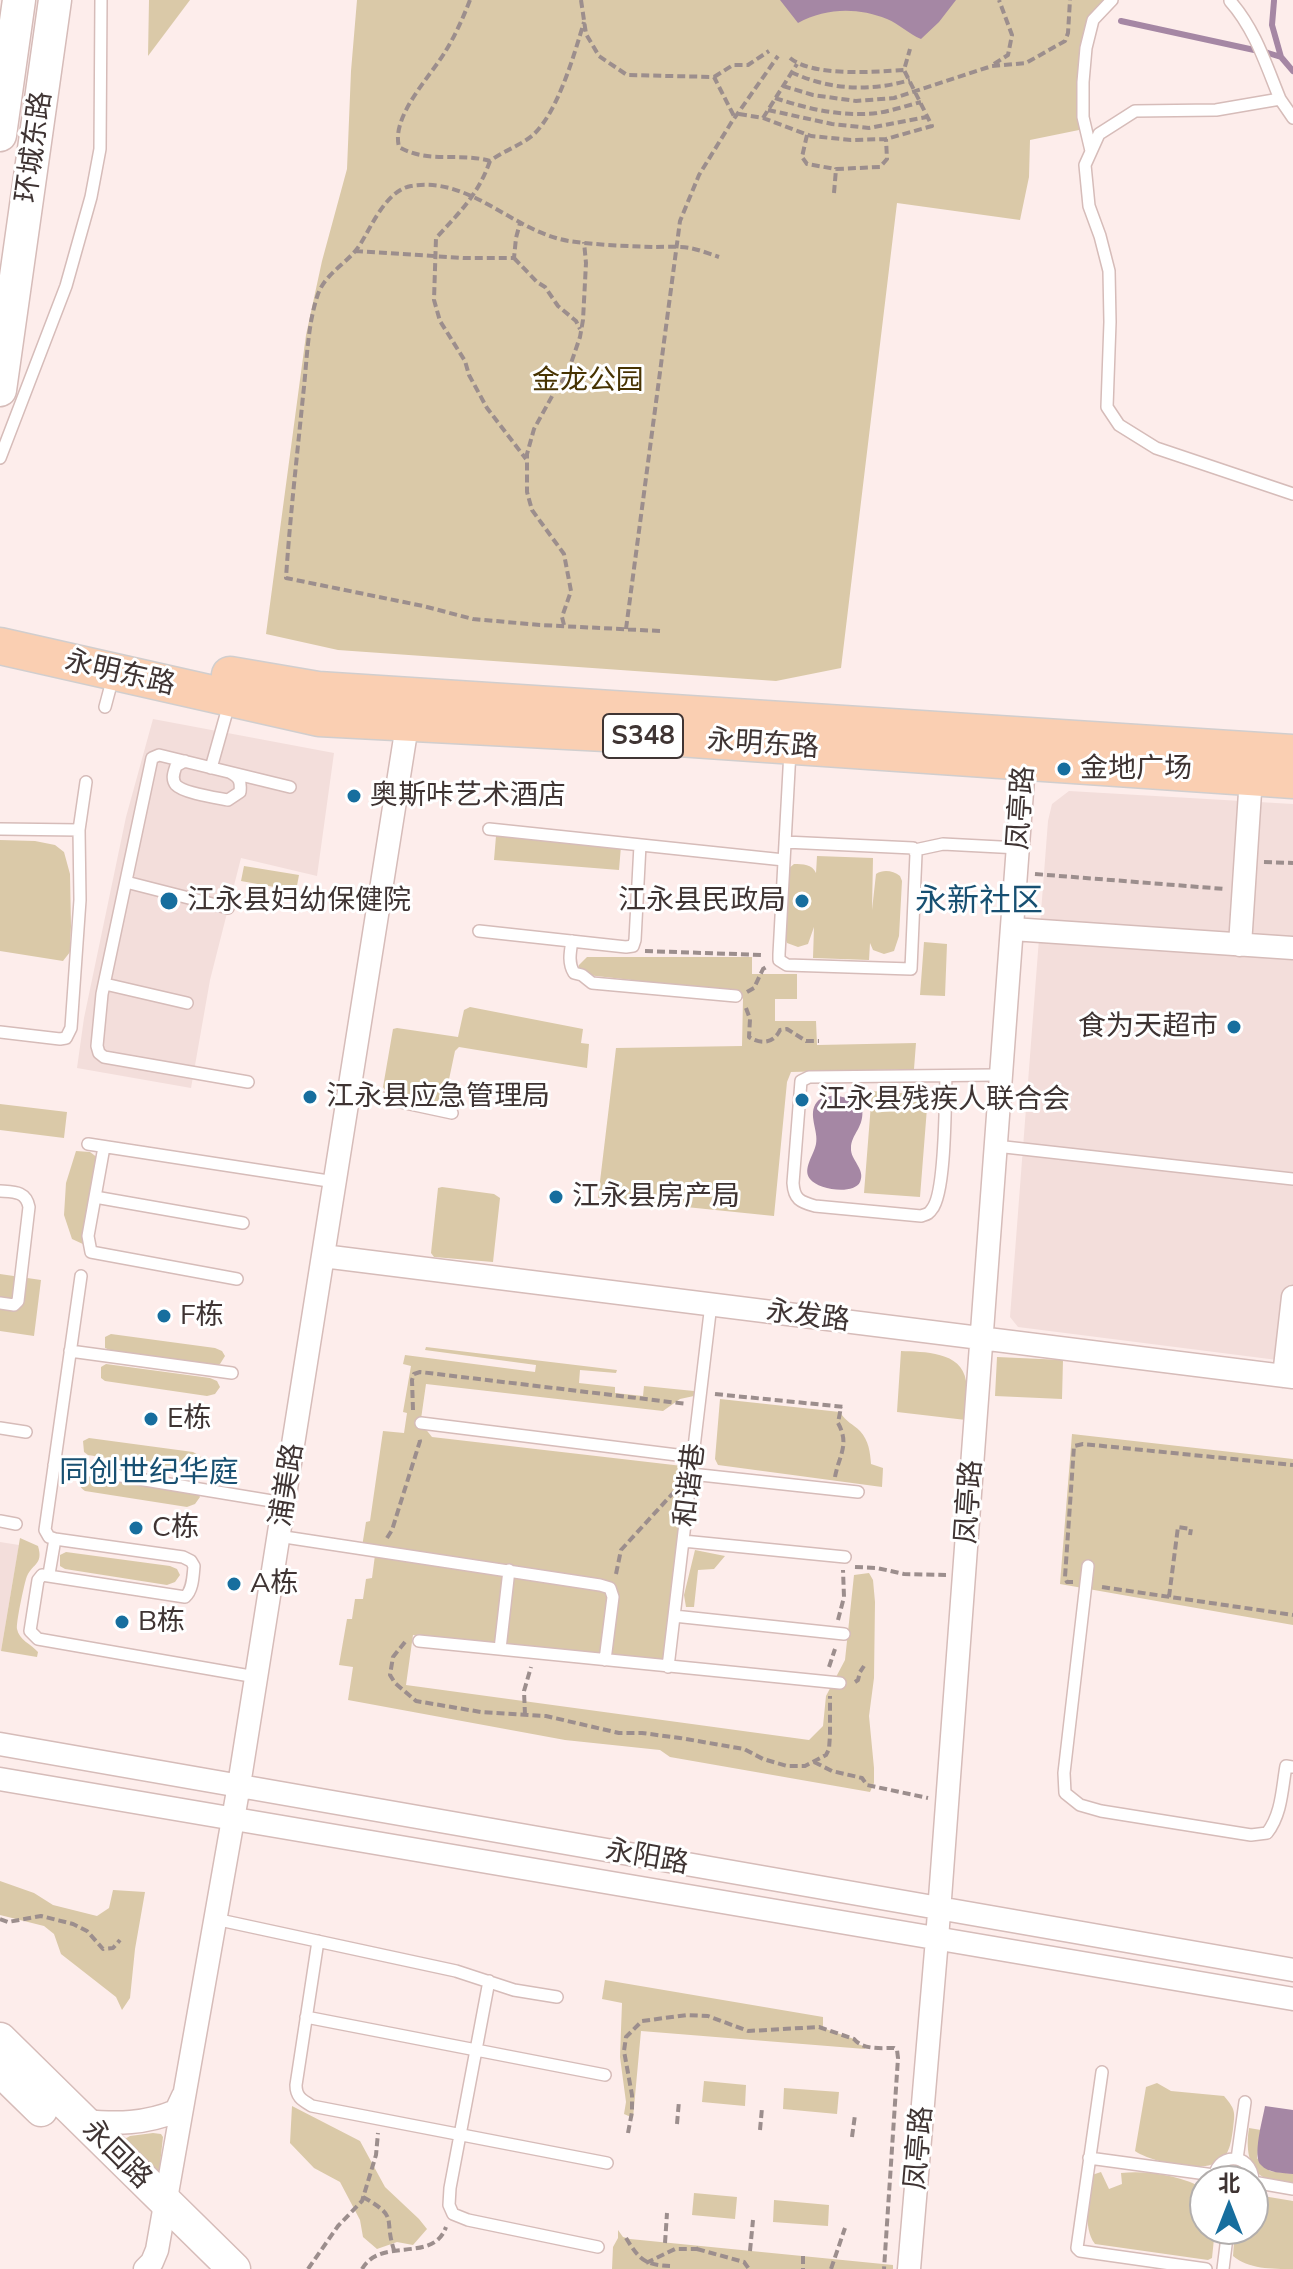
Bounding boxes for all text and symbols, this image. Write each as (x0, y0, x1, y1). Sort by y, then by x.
street label: 环城东路 (10, 89, 58, 205)
park label: 金龙公园 (532, 364, 644, 398)
street label: 永明东路 (62, 644, 178, 702)
road number: S348 (603, 714, 683, 758)
street label: 永明东路 (706, 723, 820, 765)
place label: 金地广场 (1080, 752, 1192, 786)
marker: 金地广场 (1055, 760, 1073, 778)
street label: 凤亭路 (1001, 765, 1041, 851)
place label: 奥斯咔艺术酒店 (370, 779, 566, 813)
marker: 奥斯咔艺术酒店 (345, 787, 363, 805)
district label: 永新社区 (915, 882, 1043, 920)
place label: 江永县妇幼保健院 (187, 884, 411, 918)
place label: 江永县民政局 (618, 884, 786, 918)
marker: 江永县妇幼保健院 (158, 890, 180, 912)
marker: 江永县民政局 (793, 892, 811, 910)
place label: 食为天超市 (1078, 1010, 1218, 1044)
marker: 食为天超市 (1225, 1018, 1243, 1036)
place label: 江永县应急管理局 (326, 1080, 550, 1114)
place label: 江永县残疾人联合会 (818, 1083, 1070, 1117)
marker: 江永县应急管理局 (301, 1088, 319, 1106)
marker: 江永县残疾人联合会 (793, 1091, 811, 1109)
place label: 江永县房产局 (572, 1180, 740, 1214)
marker: 江永县房产局 (547, 1188, 565, 1206)
street label: 永发路 (764, 1294, 852, 1338)
place label: F栋 (180, 1299, 224, 1333)
marker: F栋 (155, 1307, 173, 1325)
place label: E栋 (167, 1402, 211, 1436)
marker: E栋 (142, 1410, 160, 1428)
street label: 浦美路 (264, 1441, 310, 1529)
street label: 和谐巷 (668, 1441, 712, 1529)
district label: 同创世纪华庭 (59, 1455, 239, 1491)
street label: 凤亭路 (949, 1459, 989, 1545)
place label: C栋 (152, 1511, 199, 1545)
marker: C栋 (127, 1519, 145, 1537)
place label: A栋 (250, 1567, 299, 1601)
marker: A栋 (225, 1575, 243, 1593)
place label: B栋 (138, 1605, 185, 1639)
marker: B栋 (113, 1613, 131, 1631)
street label: 永阳路 (603, 1833, 691, 1881)
street label: 凤亭路 (899, 2105, 939, 2191)
street label: 永回路 (75, 2112, 159, 2196)
north arrow (1189, 2165, 1269, 2245)
text: 北 (1218, 2169, 1240, 2197)

